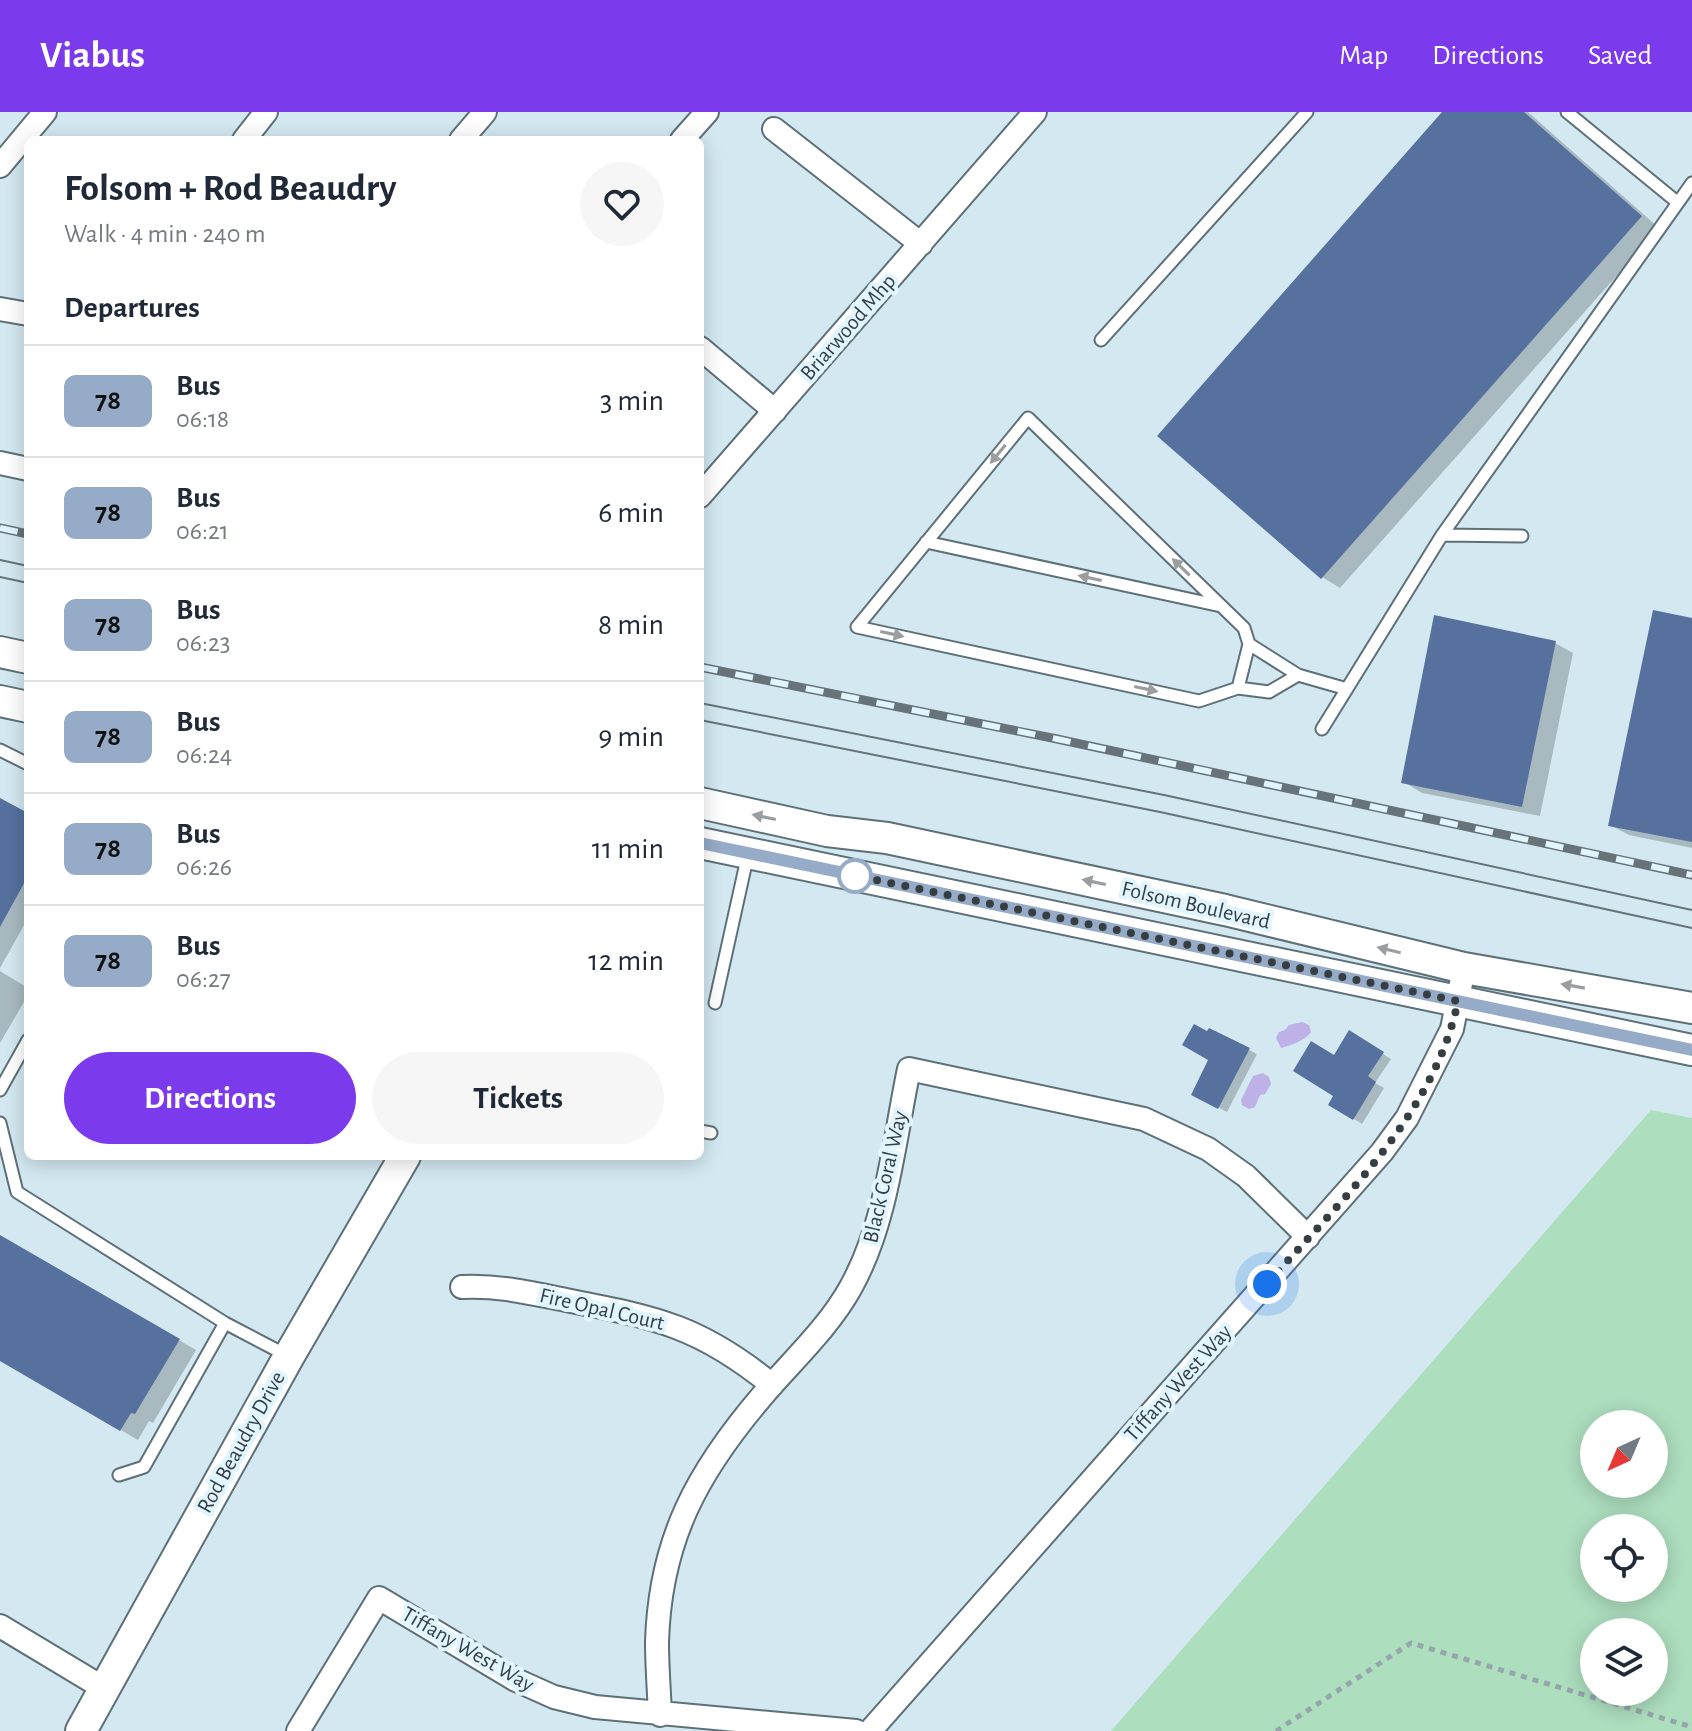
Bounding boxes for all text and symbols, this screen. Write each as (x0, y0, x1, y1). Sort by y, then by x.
text: Viabus (40, 37, 145, 75)
text: Map (1339, 42, 1388, 70)
text: Directions (1432, 42, 1544, 70)
text: Saved (1588, 42, 1652, 70)
button: heart (580, 162, 664, 246)
text: Folsom + Rod Beaudry (64, 170, 397, 208)
text: Walk · 4 min · 240 m (64, 221, 266, 247)
street label: Briarwood Mhp (796, 270, 900, 384)
text: Departures (64, 293, 200, 323)
text: Bus (176, 371, 221, 401)
text: 3 min (600, 386, 664, 416)
text: 78 (95, 387, 121, 415)
text: 06:18 (176, 406, 229, 432)
one-way arrow (990, 443, 1007, 464)
text: Bus (176, 483, 221, 513)
text: 6 min (598, 498, 664, 528)
text: 78 (95, 499, 121, 527)
text: 06:21 (176, 518, 229, 544)
one-way arrow (1172, 558, 1191, 577)
one-way arrow (1077, 571, 1102, 584)
text: Bus (176, 595, 221, 625)
text: 8 min (598, 610, 664, 640)
text: 78 (95, 611, 121, 639)
one-way arrow (880, 629, 905, 641)
text: 06:23 (176, 630, 230, 656)
one-way arrow (1134, 683, 1159, 696)
text: Bus (176, 707, 221, 737)
text: 9 min (598, 722, 664, 752)
text: 78 (95, 723, 121, 751)
text: 06:24 (176, 742, 232, 768)
one-way arrow (751, 810, 776, 823)
text: Bus (176, 819, 221, 849)
text: 11 min (592, 834, 664, 864)
text: 78 (95, 835, 121, 863)
text: 06:26 (176, 854, 232, 880)
unlabelled marker (838, 859, 872, 893)
one-way arrow (1081, 875, 1106, 888)
street label: Folsom Boulevard (1120, 877, 1272, 933)
text: Bus (176, 931, 221, 961)
one-way arrow (1376, 943, 1401, 955)
text: 12 min (588, 946, 664, 976)
text: 78 (95, 947, 121, 975)
text: 06:27 (176, 966, 231, 992)
one-way arrow (1560, 980, 1585, 992)
button: Directions (64, 1052, 356, 1144)
button: Tickets (372, 1052, 664, 1144)
street label: Black Coral Way (859, 1108, 911, 1245)
your location (1247, 1264, 1287, 1304)
street label: Fire Opal Court (538, 1284, 666, 1334)
street label: Tiffany West Way (1120, 1320, 1236, 1446)
street label: Rod Beaudry Drive (193, 1368, 289, 1516)
north arrow (1580, 1410, 1668, 1498)
map controls (1580, 1410, 1668, 1706)
button: locate (1580, 1514, 1668, 1602)
street label: Tiffany West Way (398, 1602, 538, 1696)
button: layers (1580, 1618, 1668, 1706)

